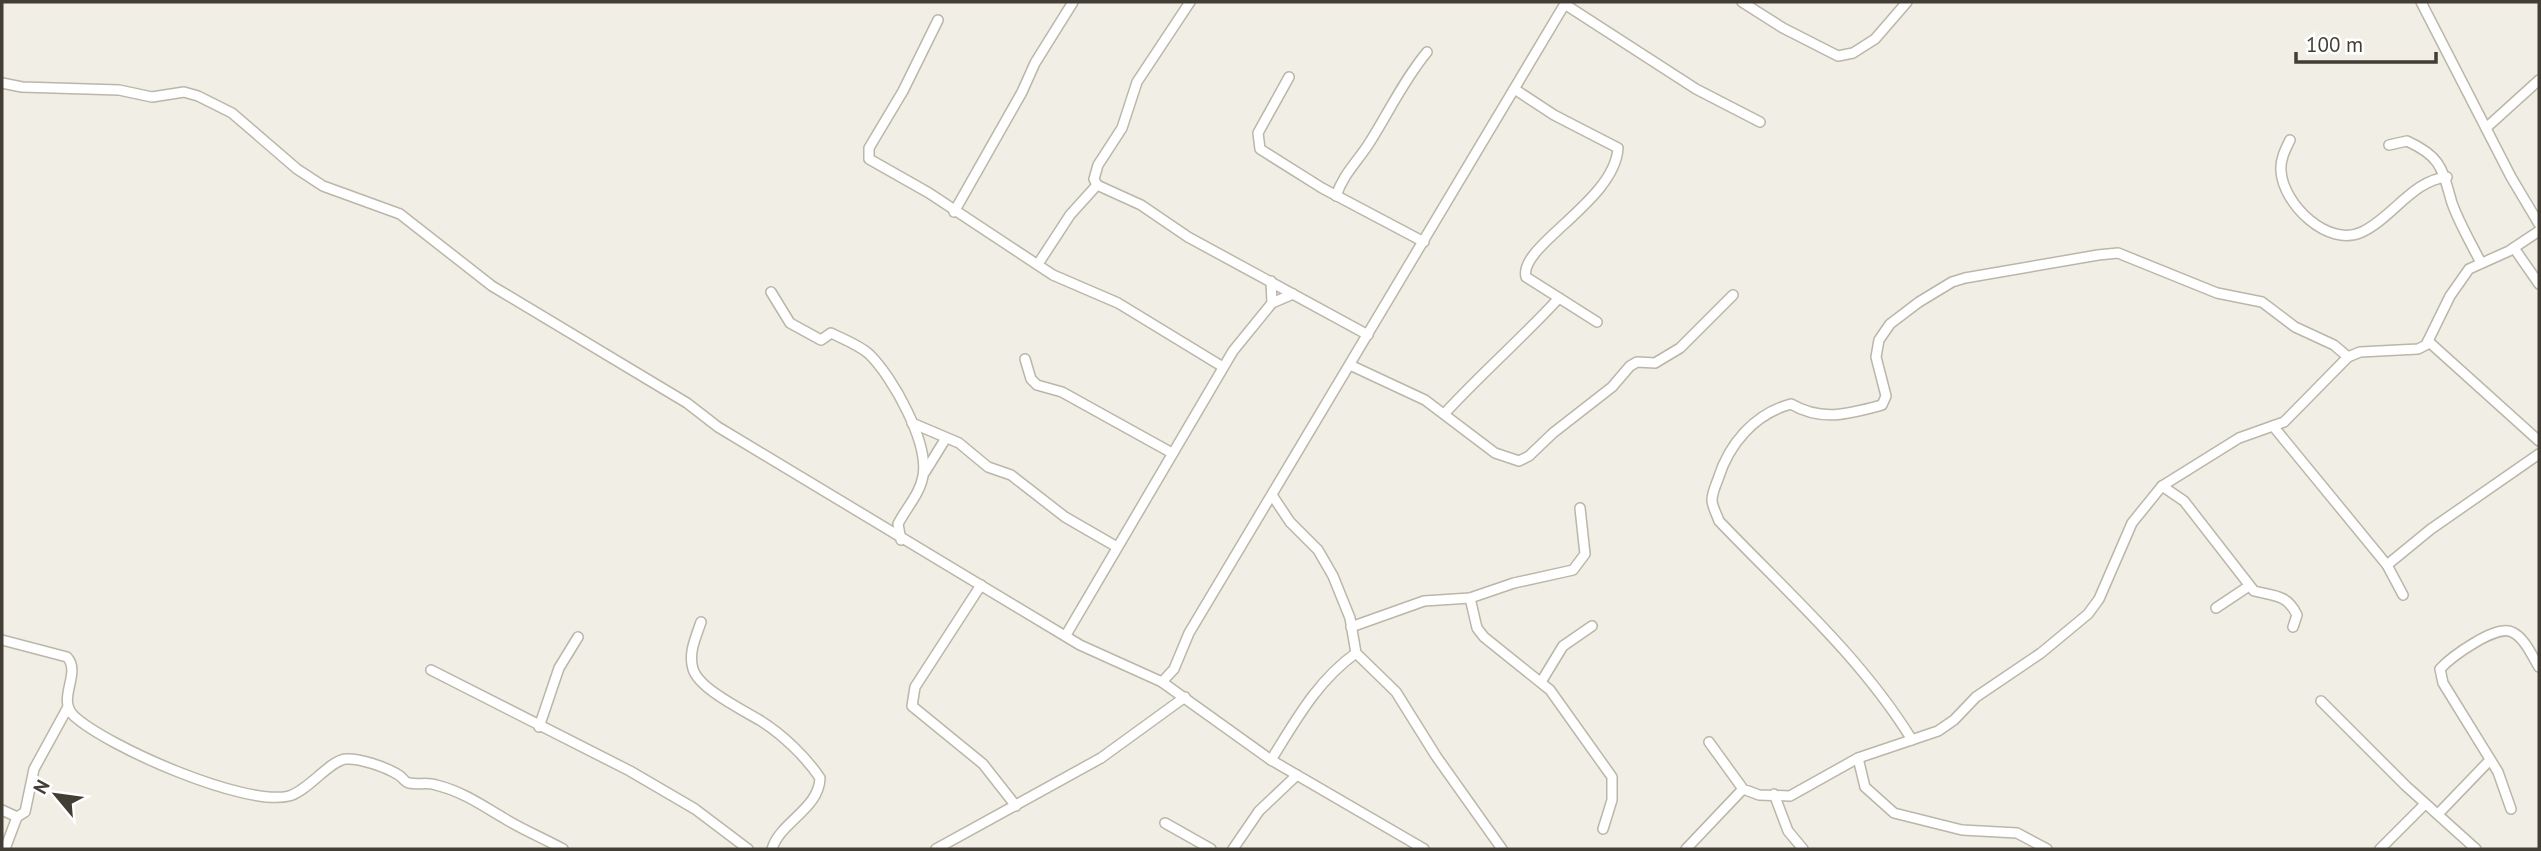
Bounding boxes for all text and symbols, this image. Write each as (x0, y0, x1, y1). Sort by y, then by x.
scale bar (2296, 21, 2436, 65)
text: 100 m (2306, 31, 2363, 58)
north arrow (21, 760, 91, 830)
text: N (28, 775, 55, 798)

